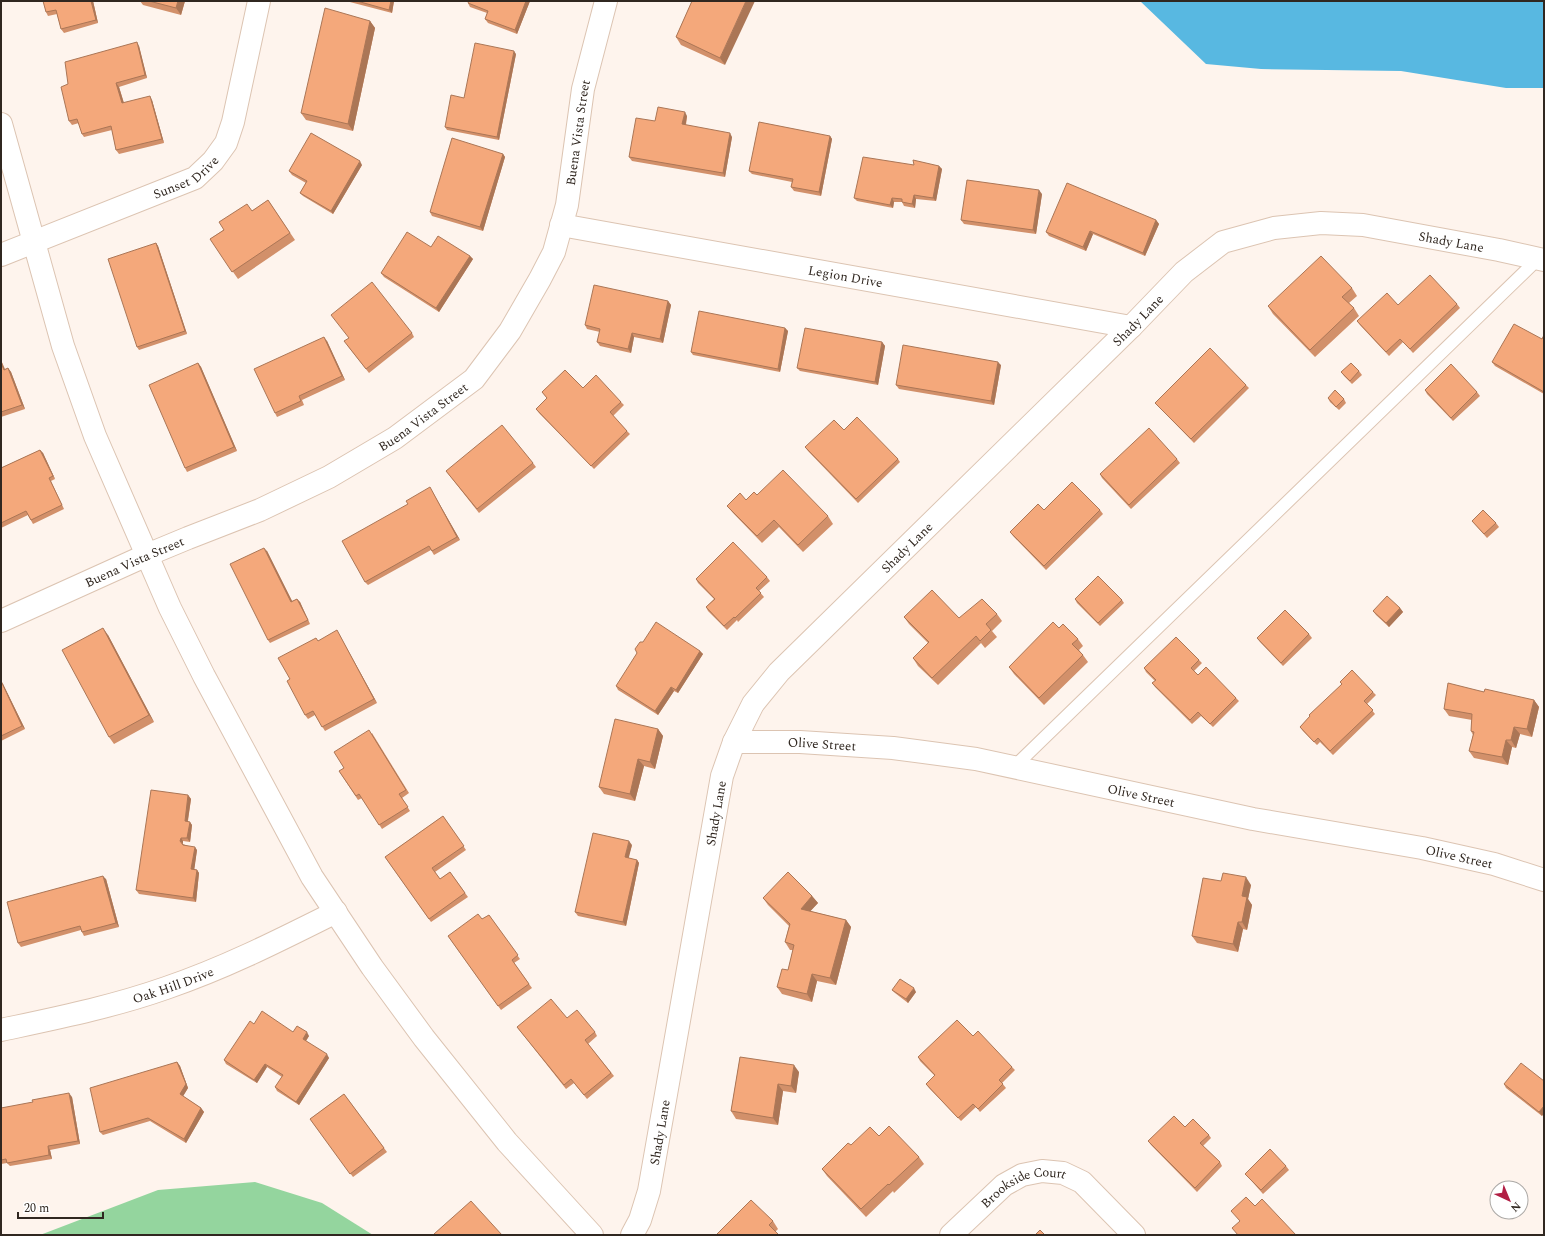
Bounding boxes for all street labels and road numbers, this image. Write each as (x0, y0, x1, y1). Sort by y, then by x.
street label: Buena Vista Street (561, 77, 596, 187)
street label: Sunset Drive (150, 152, 224, 205)
street label: Shady Lane (1417, 226, 1485, 258)
street label: Legion Drive (806, 260, 884, 293)
street label: Shady Lane (1108, 290, 1168, 351)
street label: Buena Vista Street (375, 378, 473, 457)
street label: Shady Lane (877, 518, 938, 578)
street label: Buena Vista Street (82, 532, 188, 593)
street label: Olive Street (788, 733, 857, 757)
street label: Shady Lane (701, 779, 732, 848)
street label: Olive Street (1106, 779, 1177, 813)
street label: Olive Street (1424, 840, 1495, 875)
street label: Oak Hill Drive (130, 962, 217, 1009)
street label: Shady Lane (645, 1098, 676, 1167)
street label: Brookside Court (976, 1162, 1070, 1213)

